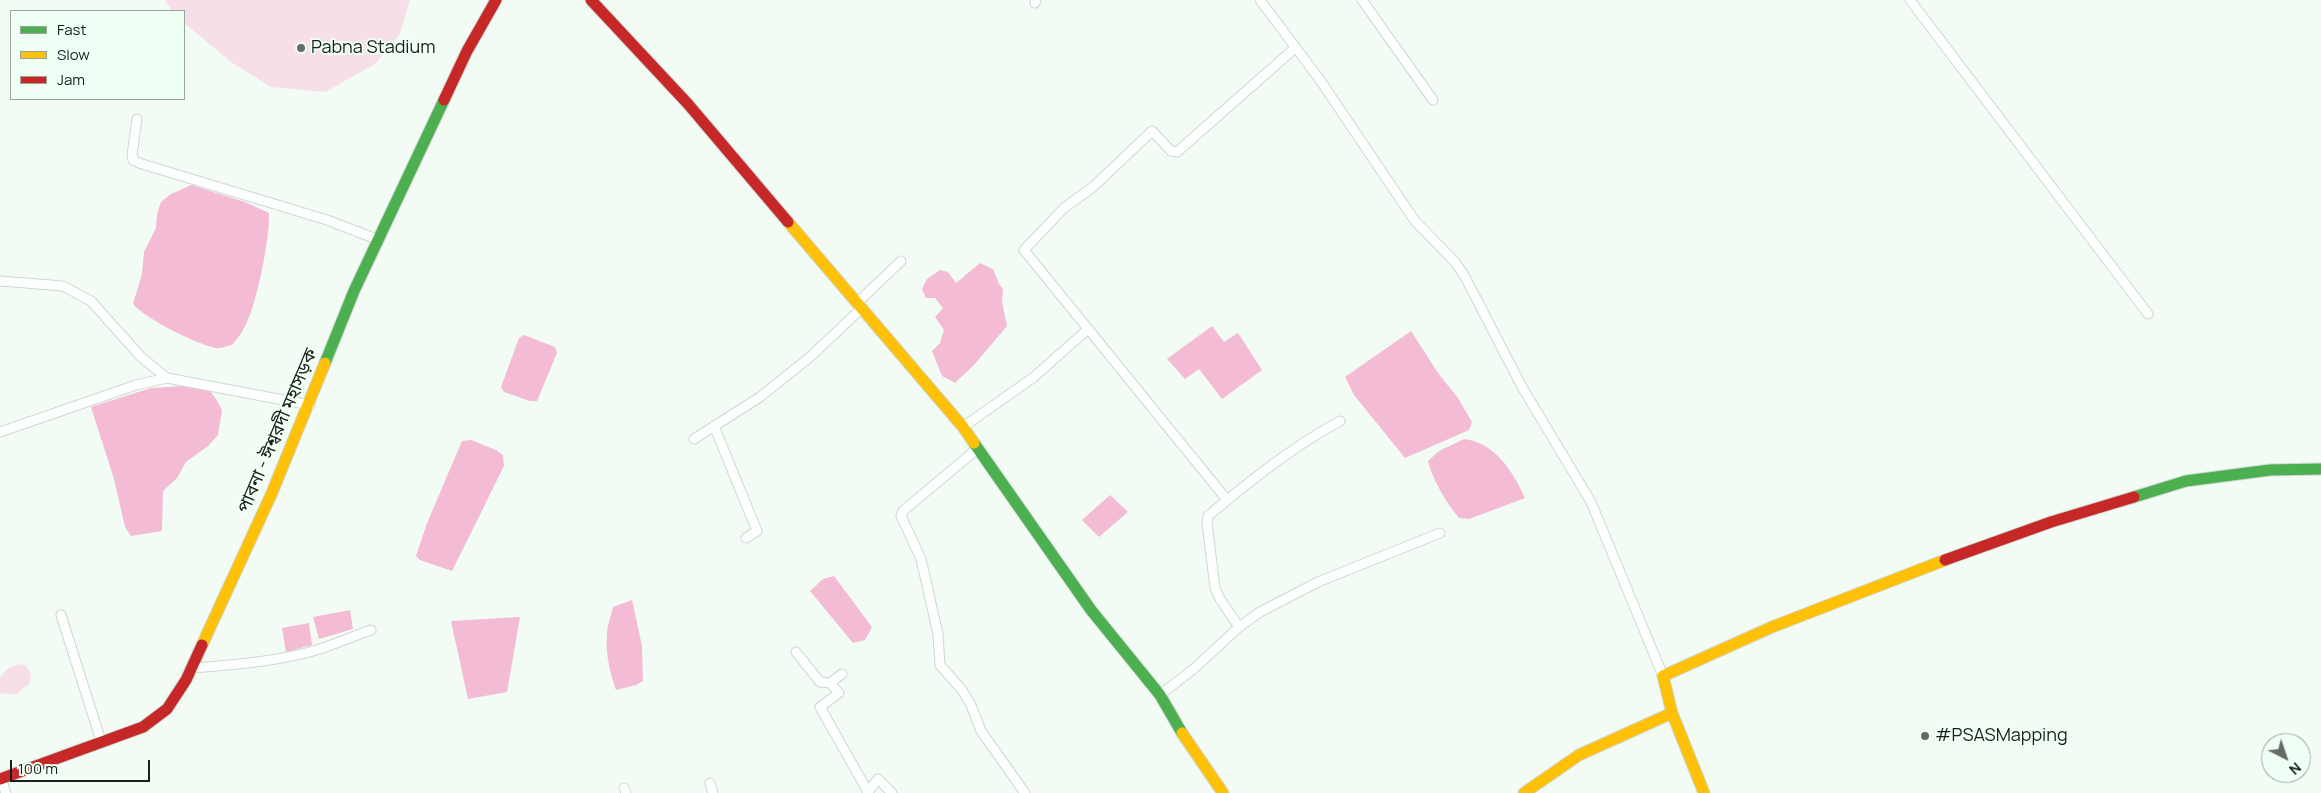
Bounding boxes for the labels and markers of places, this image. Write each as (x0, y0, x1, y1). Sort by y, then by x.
place label: Pabna Stadium (311, 37, 436, 59)
marker: Pabna Stadium (295, 42, 307, 54)
place label: #PSASMapping (1935, 725, 2068, 747)
marker: #PSASMapping (1919, 730, 1931, 742)

